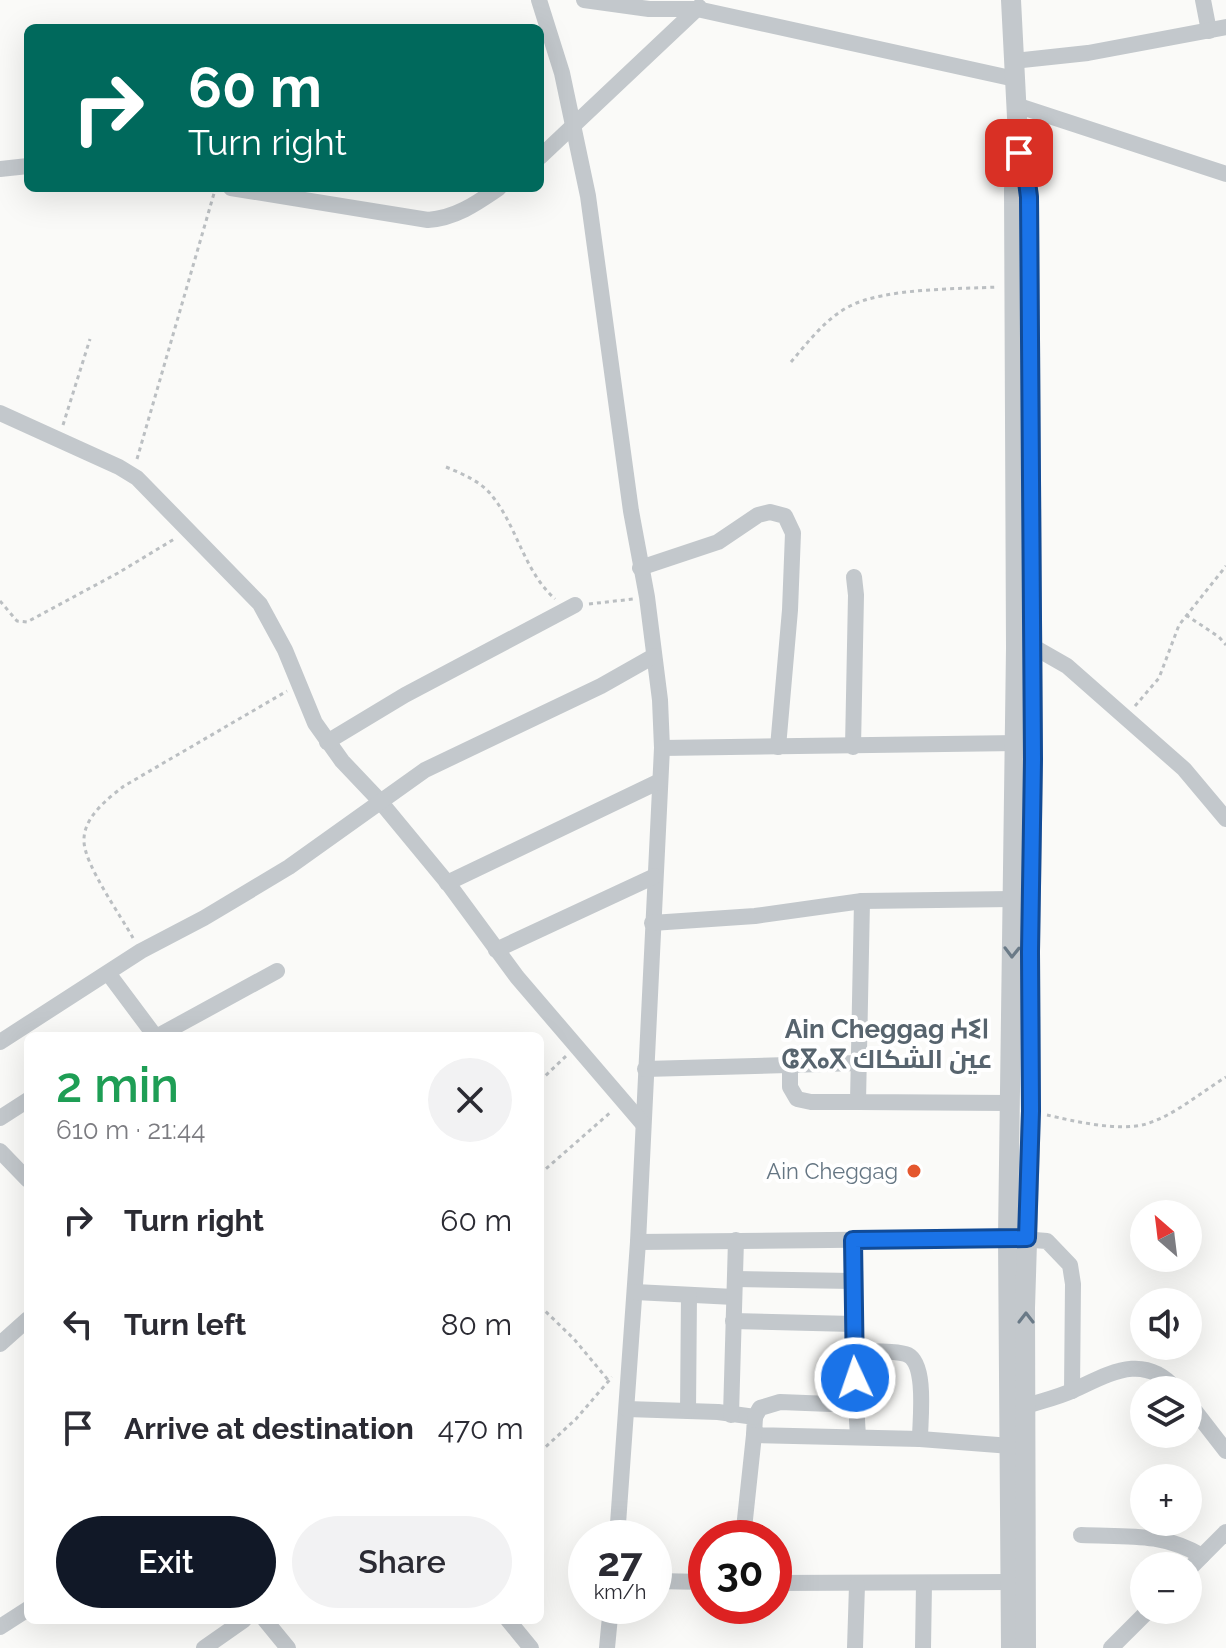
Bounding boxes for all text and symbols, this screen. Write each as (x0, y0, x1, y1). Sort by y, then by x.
text: 60 m (188, 54, 322, 120)
icon: right (56, 56, 160, 160)
pin (985, 119, 1053, 187)
text: Turn right (188, 121, 347, 163)
icon: arrive (997, 131, 1041, 175)
one-way arrow (1003, 946, 1020, 959)
district label: Ain Cheggag ⵄⵉⵏ ⵛⴳⴰⴳ عين الشكاك (781, 1014, 993, 1075)
text: 2 min (56, 1057, 179, 1113)
button: close (428, 1058, 512, 1142)
text: 610 m · 21:44 (56, 1115, 205, 1145)
place label: Ain Cheggag (766, 1158, 898, 1184)
marker: Ain Cheggag (905, 1162, 923, 1180)
icon: right (56, 1198, 100, 1242)
north arrow (1130, 1200, 1202, 1272)
map controls (1130, 1200, 1202, 1624)
text: Turn right (124, 1203, 264, 1238)
text: 60 m (440, 1203, 512, 1238)
button: sound (1130, 1288, 1202, 1360)
icon: left (56, 1302, 100, 1346)
text: Turn left (124, 1307, 246, 1342)
text: 80 m (441, 1307, 512, 1342)
one-way arrow (1017, 1311, 1035, 1324)
position arrow (813, 1336, 897, 1420)
button: layers (1130, 1376, 1202, 1448)
icon: arrive (56, 1406, 100, 1450)
text: Arrive at destination (124, 1411, 414, 1446)
text: 470 m (438, 1411, 524, 1446)
button: + (1130, 1464, 1202, 1536)
button: Exit (56, 1516, 276, 1608)
button: Share (292, 1516, 512, 1608)
speed limit sign: 30 (688, 1520, 792, 1624)
text: 27 (597, 1538, 642, 1585)
button: − (1130, 1552, 1202, 1624)
text: km/h (594, 1580, 646, 1604)

